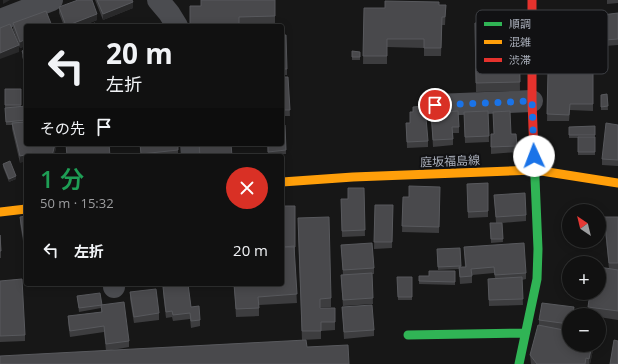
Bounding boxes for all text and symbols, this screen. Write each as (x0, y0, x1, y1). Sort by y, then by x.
legend (476, 10, 608, 74)
text: 順調 (509, 16, 531, 31)
text: 20 m (106, 34, 173, 72)
text: 混雑 (509, 34, 531, 49)
icon: left (40, 40, 92, 92)
text: 渋滞 (509, 52, 531, 67)
text: 左折 (106, 72, 142, 96)
pin (418, 88, 452, 122)
icon: arrive (424, 94, 446, 116)
icon: arrive (93, 116, 115, 138)
text: その先 (40, 118, 85, 138)
position arrow (513, 135, 555, 177)
street label: 庭坂福島線 (420, 151, 480, 171)
text: 1 分 (40, 162, 84, 195)
button: close (226, 167, 268, 209)
text: 50 m · 15:32 (40, 194, 114, 212)
north arrow (562, 204, 606, 248)
map controls (562, 204, 606, 352)
icon: left (40, 239, 62, 261)
text: 20 m (233, 240, 268, 260)
text: 左折 (74, 241, 104, 261)
button: + (562, 256, 606, 300)
button: − (562, 308, 606, 352)

